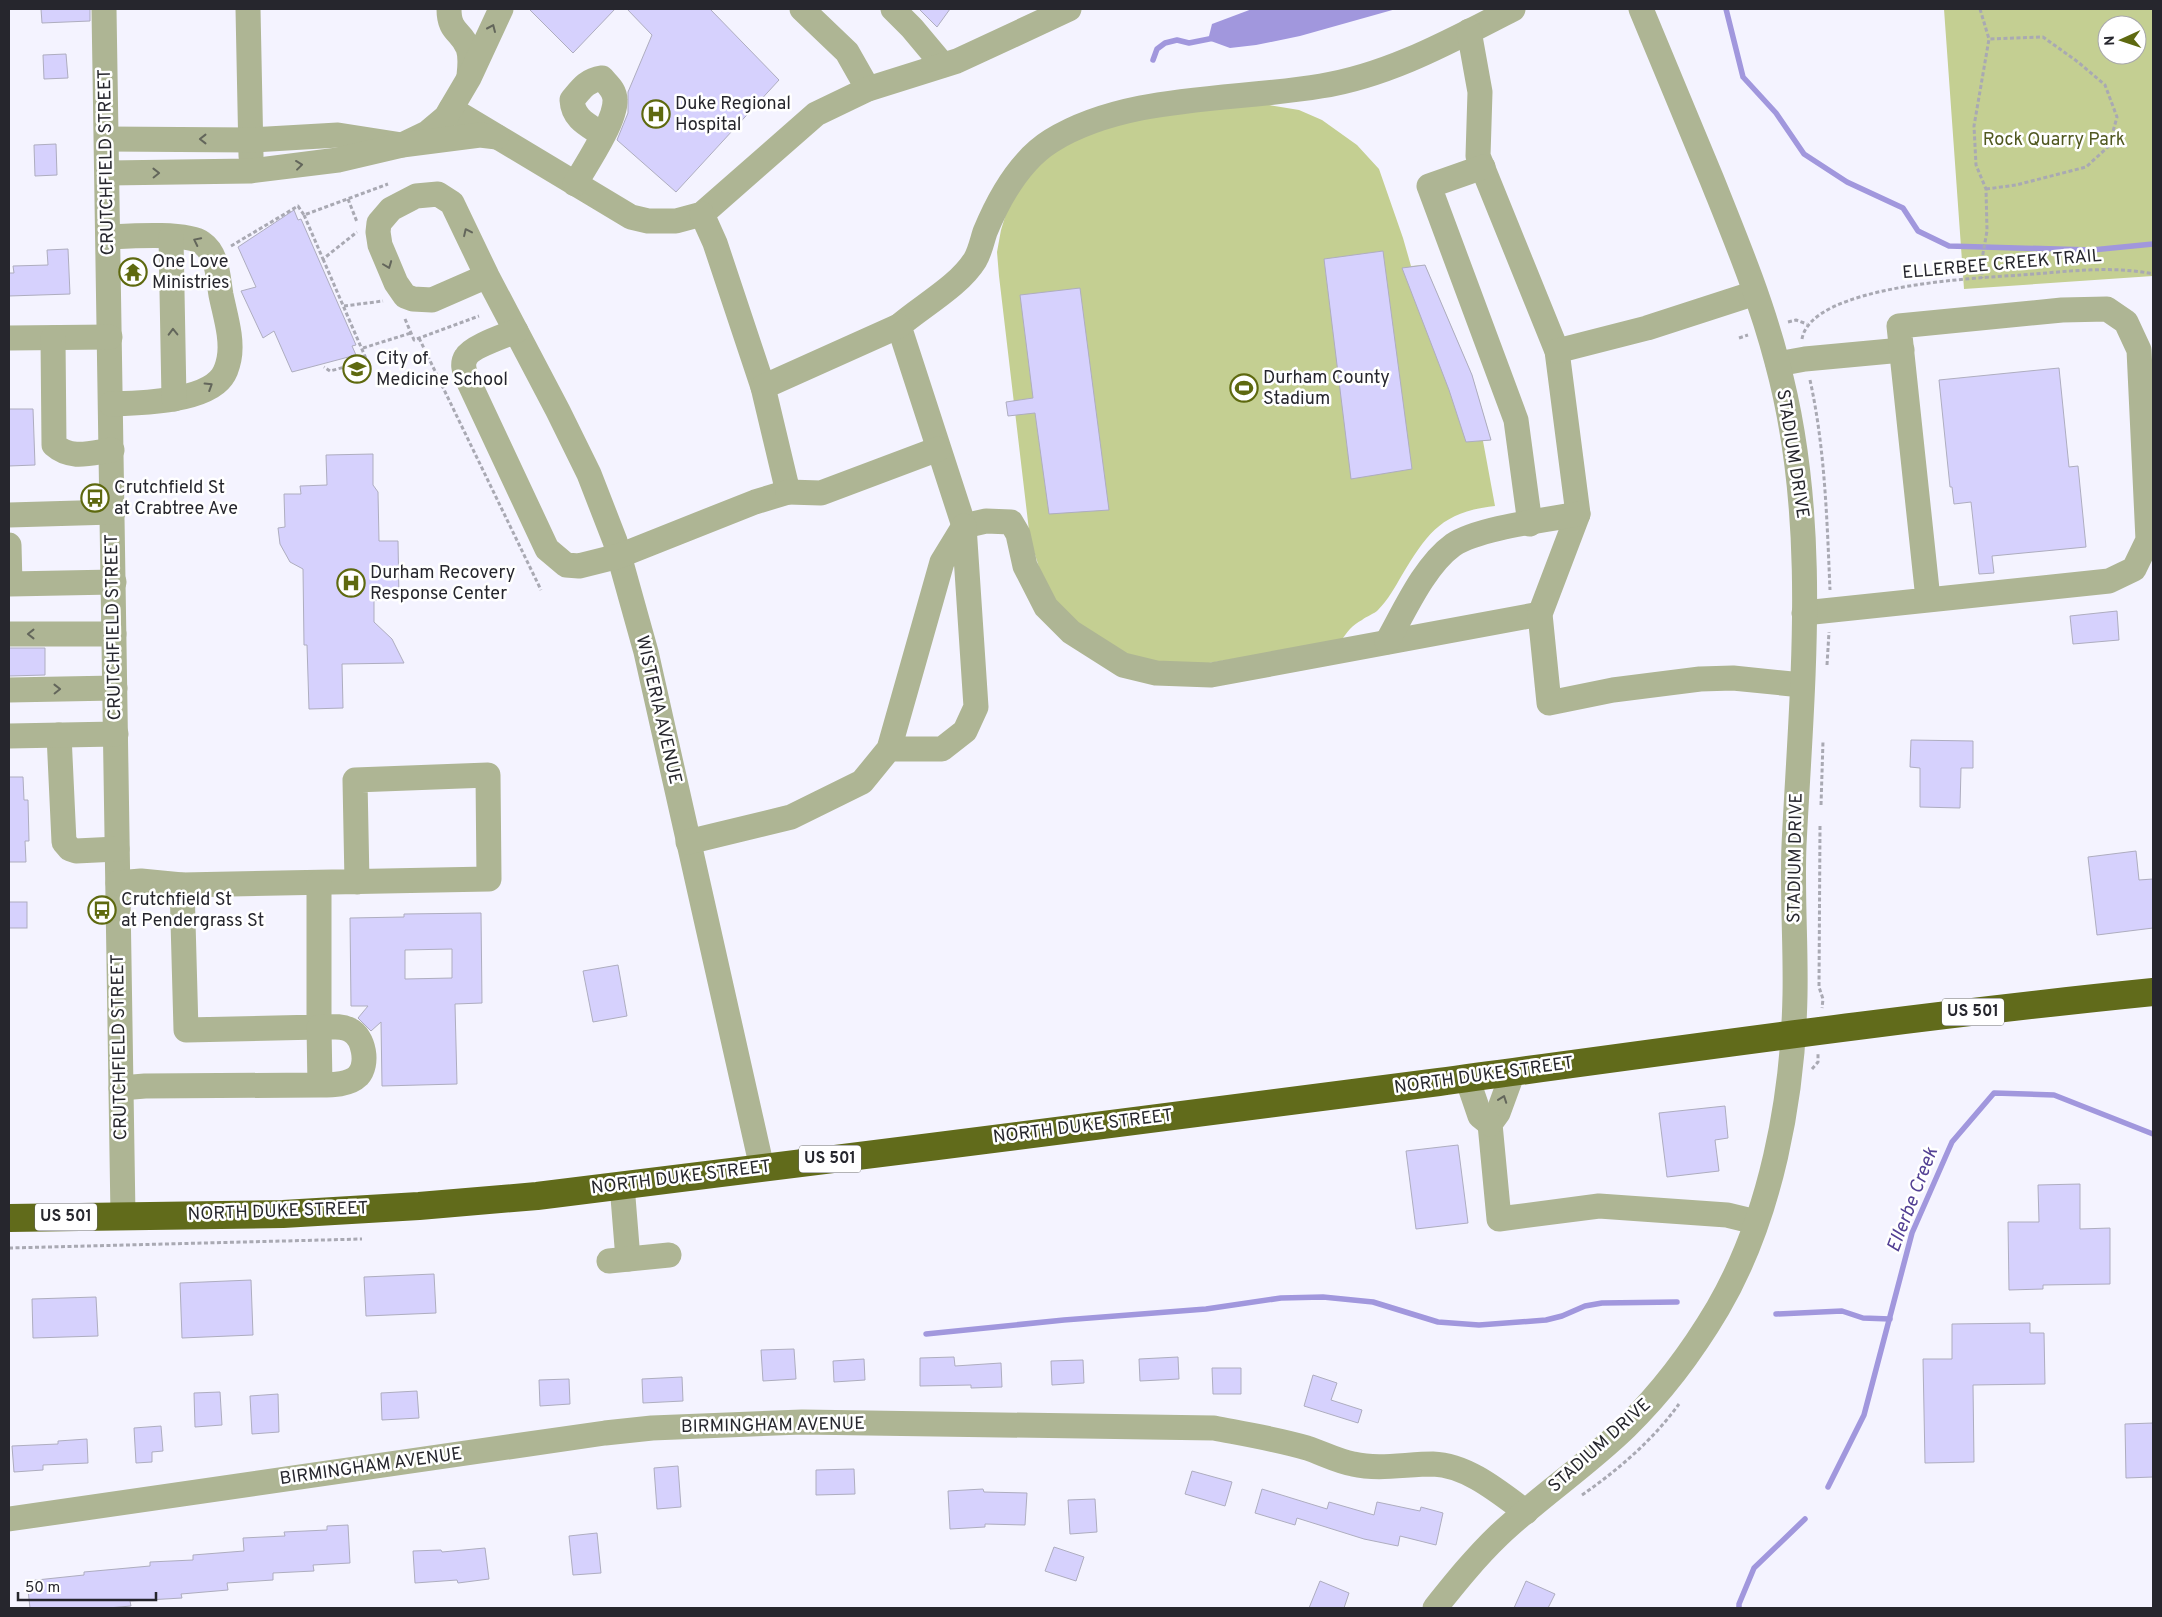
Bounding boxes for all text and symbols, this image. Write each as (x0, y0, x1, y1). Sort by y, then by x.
north arrow (2097, 15, 2147, 65)
one-way arrow (486, 24, 497, 33)
text: N (2102, 35, 2119, 46)
street label: CRUTCHFIELD STREET (94, 69, 120, 255)
place label: Duke Regional Hospital (675, 93, 791, 137)
hospital icon: Duke Regional Hospital (641, 99, 671, 129)
park label: Rock Quarry Park (1983, 129, 2125, 152)
one-way arrow (199, 134, 206, 144)
one-way arrow (295, 160, 303, 171)
one-way arrow (153, 167, 161, 178)
one-way arrow (463, 228, 473, 237)
one-way arrow (193, 238, 202, 248)
street label: ELLERBEE CREEK TRAIL (1901, 245, 2103, 285)
place label: One Love Ministries (152, 251, 230, 295)
temple icon: One Love Ministries (118, 257, 148, 287)
one-way arrow (382, 260, 392, 269)
one-way arrow (167, 328, 178, 336)
place label: City of Medicine School (376, 348, 508, 392)
school or university icon: City of Medicine School (342, 354, 372, 384)
place label: Durham County Stadium (1263, 367, 1390, 411)
sports icon: Durham County Stadium (1229, 373, 1259, 403)
one-way arrow (203, 383, 213, 392)
street label: STADIUM DRIVE (1770, 388, 1814, 520)
place label: Crutchfield St at Crabtree Ave (114, 477, 238, 521)
bus stop icon: Crutchfield St at Crabtree Ave (80, 483, 110, 513)
street label: CRUTCHFIELD STREET (101, 534, 127, 720)
place label: Durham Recovery Response Center (370, 562, 515, 606)
hospital icon: Durham Recovery Response Center (336, 568, 366, 598)
one-way arrow (26, 629, 34, 639)
street label: WISTERIA AVENUE (630, 633, 686, 787)
one-way arrow (54, 684, 62, 694)
street label: STADIUM DRIVE (1783, 793, 1809, 923)
place label: Crutchfield St at Pendergrass St (121, 889, 264, 933)
bus stop icon: Crutchfield St at Pendergrass St (87, 895, 117, 925)
street label: CRUTCHFIELD STREET (107, 954, 133, 1140)
road number: US 501 (1942, 999, 2004, 1026)
street label: NORTH DUKE STREET (1393, 1052, 1575, 1100)
one-way arrow (1497, 1095, 1507, 1103)
street label: NORTH DUKE STREET (992, 1105, 1174, 1149)
water label: Ellerbe Creek (1882, 1144, 1944, 1256)
road number: US 501 (799, 1146, 861, 1172)
street label: NORTH DUKE STREET (590, 1156, 772, 1200)
street label: NORTH DUKE STREET (187, 1197, 369, 1227)
road number: US 501 (35, 1204, 97, 1230)
street label: STADIUM DRIVE (1544, 1394, 1656, 1498)
street label: BIRMINGHAM AVENUE (681, 1413, 865, 1439)
street label: BIRMINGHAM AVENUE (278, 1443, 464, 1491)
scale bar (18, 1570, 155, 1602)
text: 50 m (25, 1579, 60, 1598)

